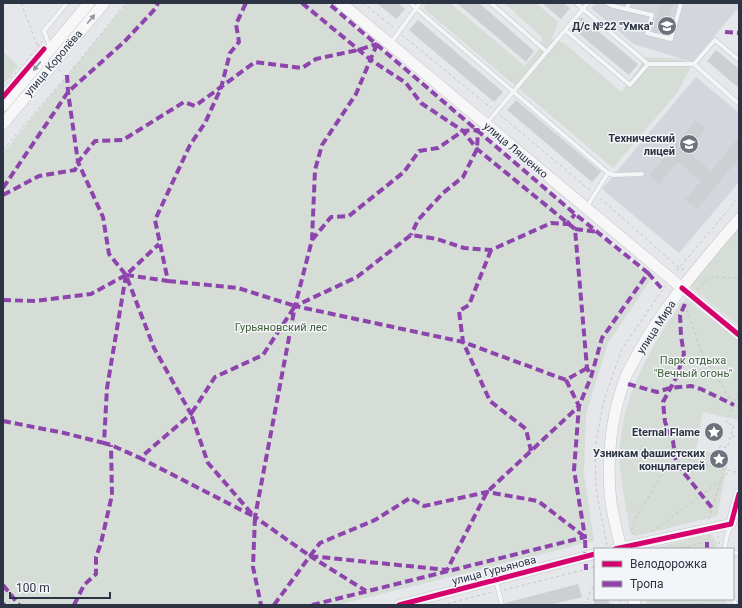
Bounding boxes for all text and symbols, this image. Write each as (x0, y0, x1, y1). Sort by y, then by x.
one-way arrow (86, 13, 95, 24)
school or university icon: Д/с №22 "Умка" (656, 15, 678, 37)
place label: Д/с №22 "Умка" (572, 20, 653, 33)
street label: улица Королёва (22, 27, 85, 99)
one-way arrow (33, 60, 42, 71)
street label: улица Ляшенко (481, 120, 550, 181)
place label: Технический лицей (608, 132, 675, 158)
school or university icon: Технический лицей (678, 133, 700, 155)
street label: улица Мира (634, 298, 678, 356)
park label: Гурьяновский лес (235, 321, 328, 334)
park label: Парк отдыха "Вечный огонь" (654, 354, 732, 380)
place icon: Eternal Flame (703, 421, 725, 443)
place label: Eternal Flame (632, 426, 700, 439)
place label: Узникам фашистских концлагерей (593, 447, 705, 473)
place icon: Узникам фашистских концлагерей (708, 448, 730, 470)
legend (594, 548, 734, 600)
street label: улица Гурьянова (451, 553, 538, 588)
text: Велодорожка (630, 557, 707, 571)
scale bar (10, 574, 110, 600)
text: Тропа (630, 577, 664, 591)
text: 100 m (16, 581, 50, 595)

